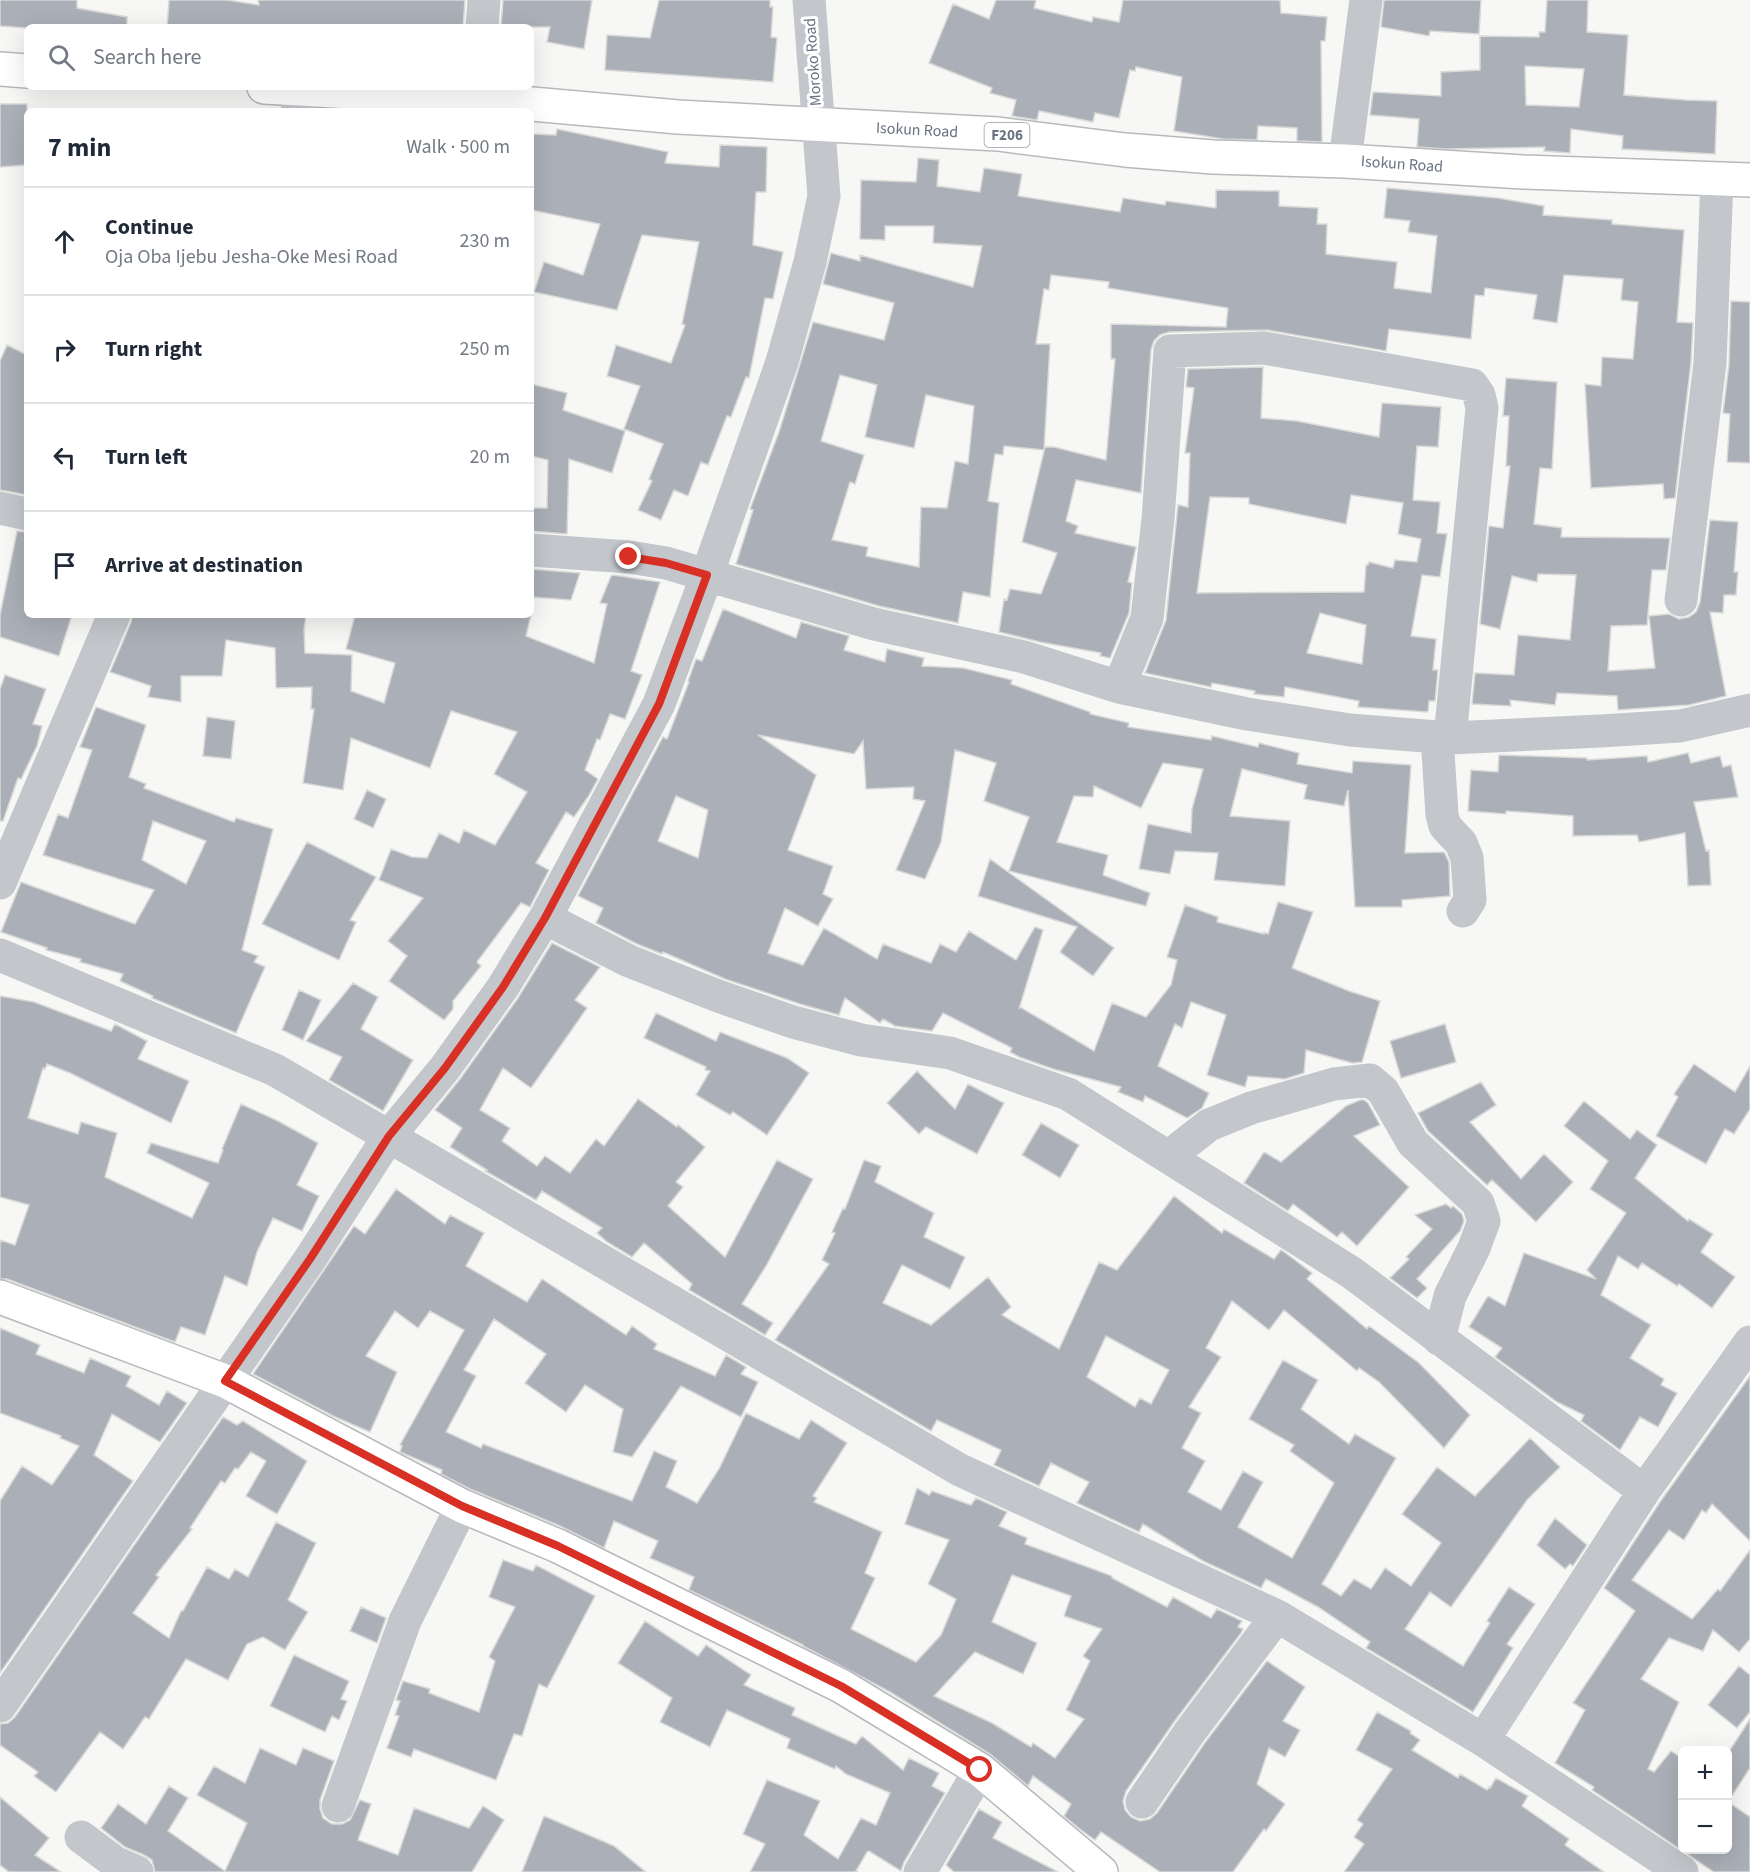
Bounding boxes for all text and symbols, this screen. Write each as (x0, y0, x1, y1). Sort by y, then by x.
street label: Moroko Road (799, 17, 827, 107)
search box (24, 24, 534, 90)
icon: search (45, 41, 78, 74)
text: Search here (93, 41, 201, 73)
street label: Isokun Road (875, 117, 959, 143)
road number: F206 (984, 123, 1030, 147)
text: 7 min (48, 129, 111, 166)
text: Walk · 500 m (406, 133, 510, 161)
street label: Isokun Road (1360, 150, 1444, 178)
text: Continue (105, 211, 194, 243)
icon: ahead (48, 225, 81, 258)
text: 230 m (460, 227, 510, 255)
text: Oja Oba Ijebu Jesha-Oke Mesi Road (105, 243, 398, 271)
icon: right (48, 333, 81, 366)
text: Turn right (105, 333, 202, 365)
text: 250 m (460, 335, 510, 363)
icon: left (48, 441, 81, 474)
text: Turn left (105, 441, 187, 473)
text: 20 m (470, 443, 510, 471)
route end (615, 543, 641, 569)
icon: arrive (48, 549, 81, 582)
text: Arrive at destination (105, 549, 303, 581)
map controls (1678, 1746, 1732, 1854)
button: + (1678, 1746, 1732, 1800)
route start (966, 1756, 992, 1782)
button: − (1678, 1800, 1732, 1854)

